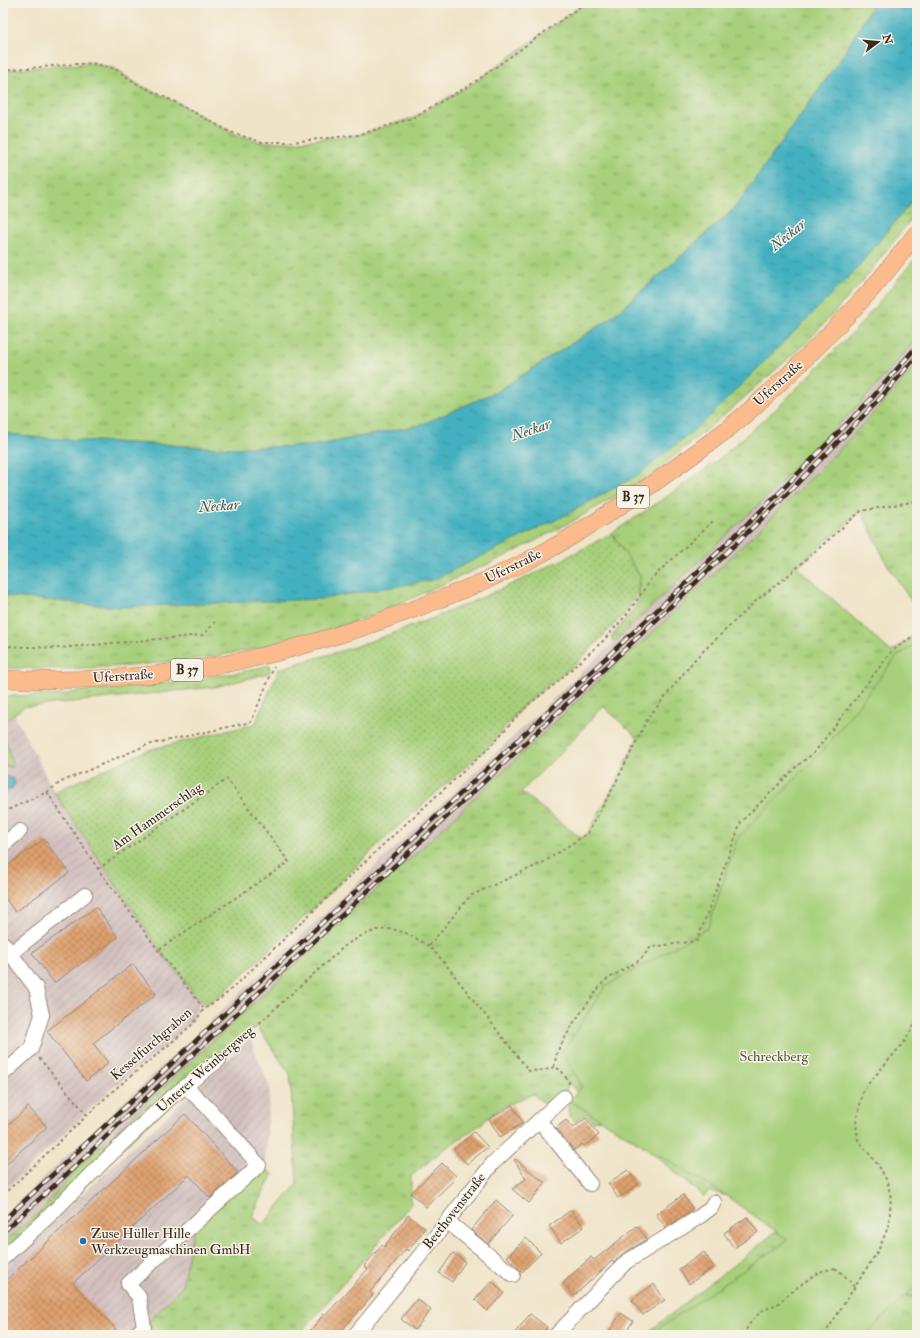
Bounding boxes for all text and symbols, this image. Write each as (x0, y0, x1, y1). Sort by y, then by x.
north arrow (858, 22, 898, 62)
text: N (879, 32, 895, 47)
water label: Neckar (766, 214, 811, 256)
street label: Uferstraße (750, 356, 806, 410)
water label: Neckar (508, 414, 555, 446)
road number: B 37 (617, 486, 649, 508)
water label: Neckar (197, 495, 241, 517)
street label: Uferstraße (482, 545, 544, 587)
road number: B 37 (171, 659, 203, 681)
street label: Uferstraße (92, 665, 154, 687)
street label: Am Hammerschlag (108, 778, 206, 854)
street label: Kesselfurchgraben (107, 1004, 195, 1084)
street label: Unterer Weinbergweg (153, 1021, 258, 1116)
park label: Schreckberg (740, 1048, 810, 1065)
street label: Beethovenstraße (419, 1169, 489, 1253)
place label: Zuse Hüller Hille Werkzeugmaschinen GmbH (90, 1225, 251, 1258)
marker: Zuse Hüller Hille Werkzeugmaschinen GmbH (78, 1236, 88, 1246)

